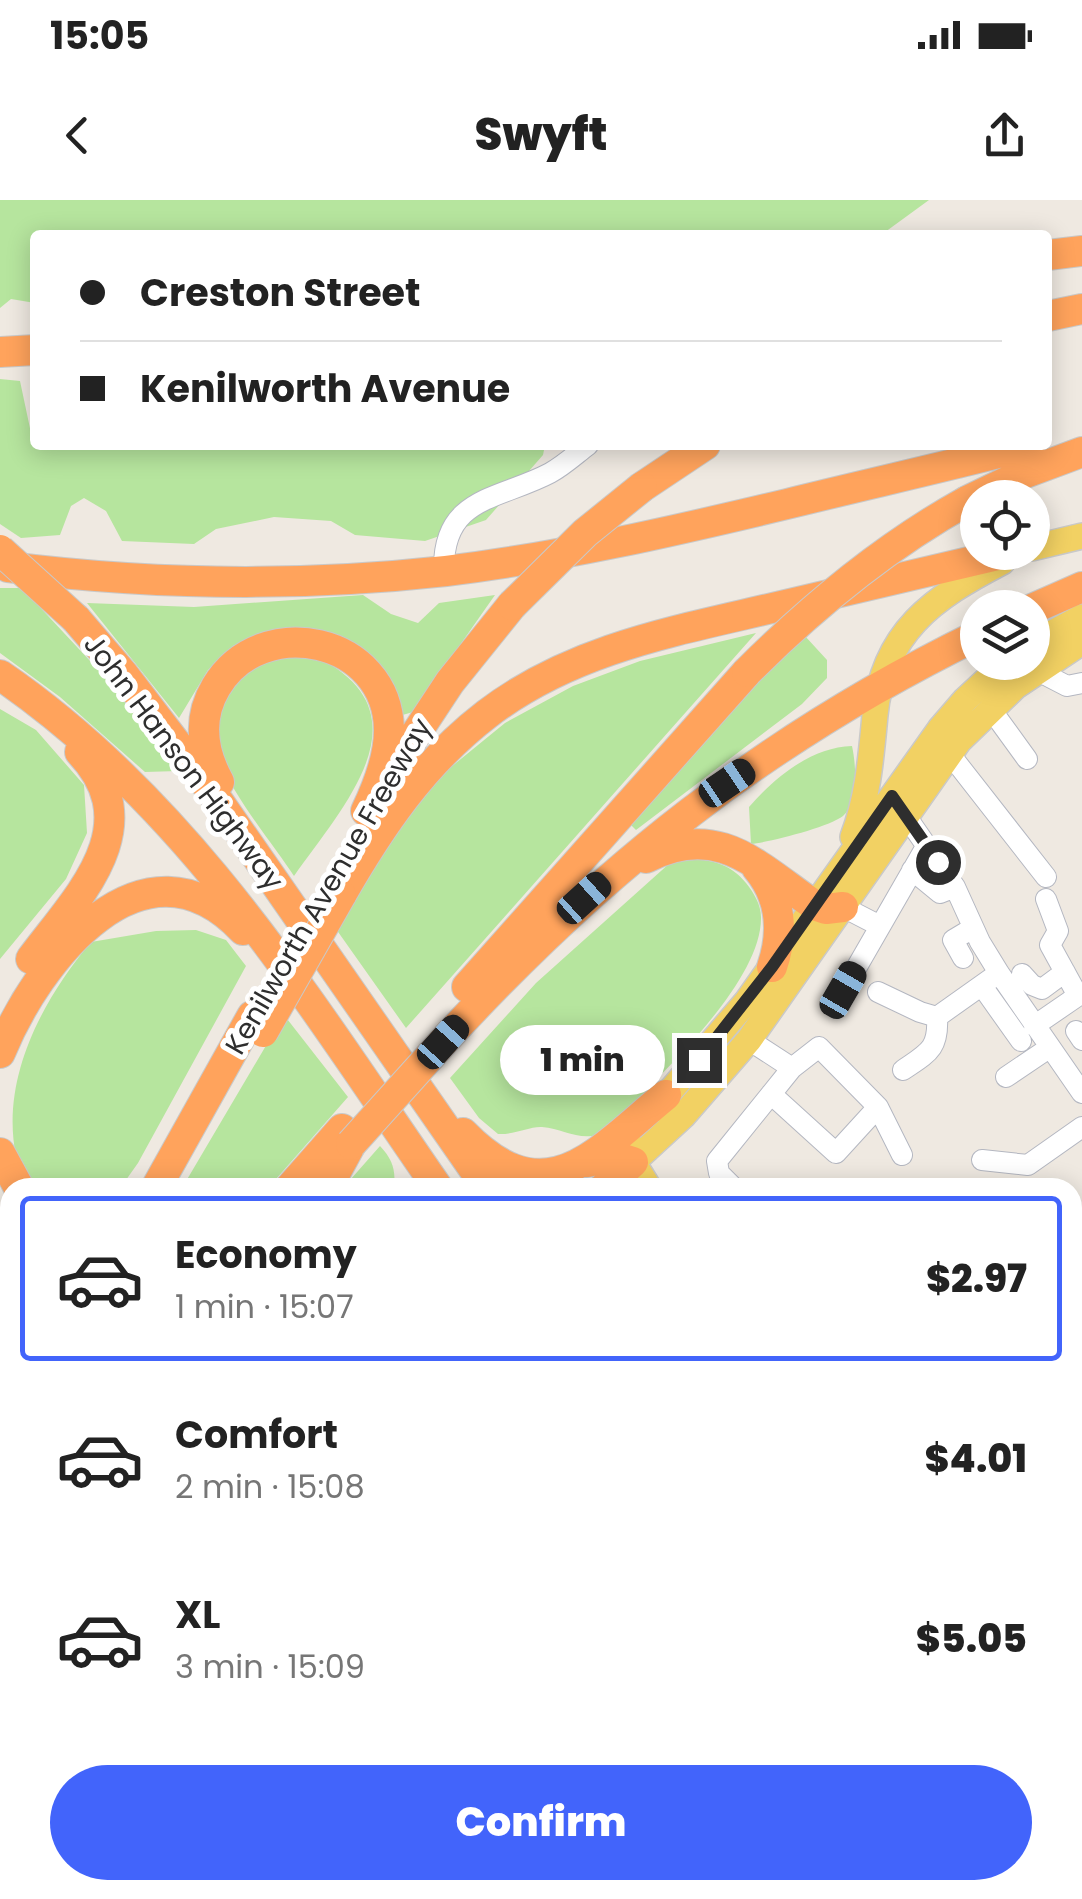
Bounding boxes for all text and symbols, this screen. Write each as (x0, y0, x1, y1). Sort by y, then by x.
text: 15:05 (50, 9, 149, 62)
text: Swyft (475, 103, 607, 166)
icon: back (50, 108, 105, 163)
icon: share (977, 108, 1032, 163)
text: Creston Street (140, 266, 420, 319)
text: Kenilworth Avenue (140, 362, 510, 415)
map controls (960, 480, 1050, 680)
button: locate (960, 480, 1050, 570)
button: layers (960, 590, 1050, 680)
street label: John Hanson Highway (74, 626, 293, 898)
street label: Kenilworth Avenue Freeway (216, 711, 441, 1062)
car (694, 754, 760, 812)
route start (916, 840, 961, 885)
car (552, 867, 616, 929)
car (815, 957, 871, 1023)
car (412, 1010, 474, 1074)
callout: 1 min (499, 1025, 664, 1095)
text: 1 min (540, 1037, 625, 1082)
route end (677, 1038, 722, 1083)
text: Economy (175, 1228, 357, 1281)
icon: car (55, 1234, 145, 1324)
text: $2.97 (926, 1252, 1027, 1305)
text: 1 min · 15:07 (175, 1284, 354, 1329)
text: Comfort (175, 1408, 338, 1461)
icon: car (55, 1414, 145, 1504)
text: $4.01 (925, 1432, 1027, 1485)
text: 2 min · 15:08 (175, 1464, 365, 1509)
text: XL (175, 1588, 220, 1641)
icon: car (55, 1594, 145, 1684)
text: $5.05 (916, 1612, 1027, 1665)
text: 3 min · 15:09 (175, 1644, 365, 1689)
button: Confirm (50, 1765, 1032, 1880)

